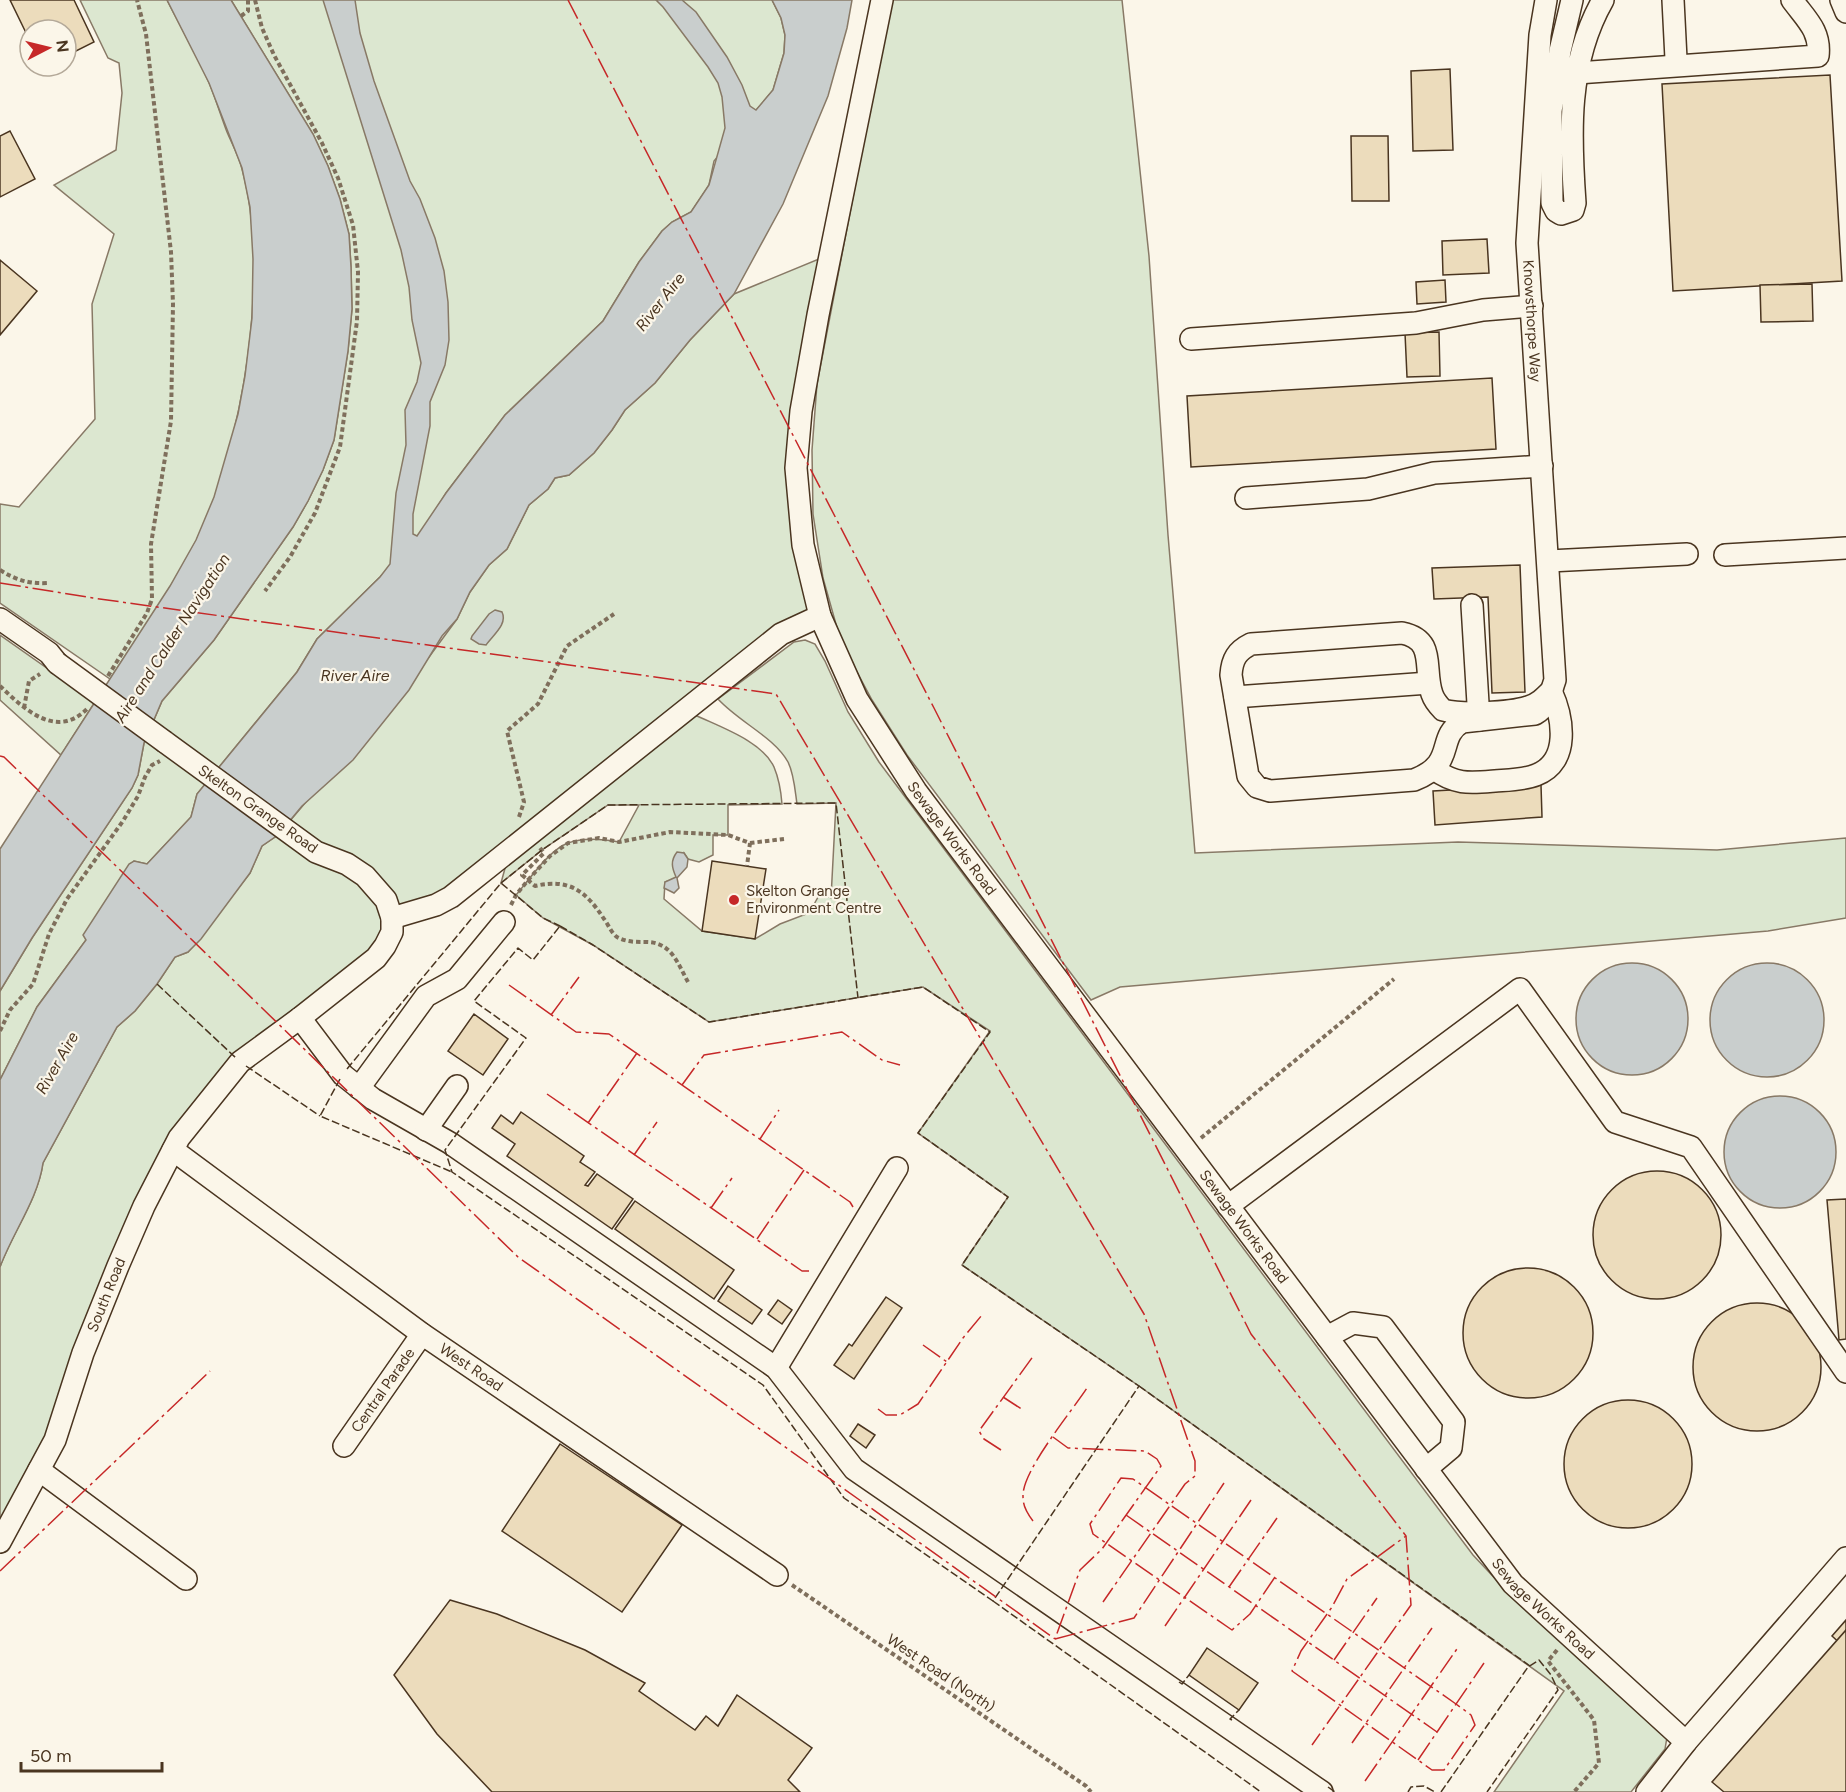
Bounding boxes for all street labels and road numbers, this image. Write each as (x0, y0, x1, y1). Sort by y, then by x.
street label: Knowsthorpe Way (1519, 259, 1545, 383)
street label: Skelton Grange Road (195, 761, 321, 857)
street label: Sewage Works Road (903, 778, 1000, 899)
street label: Sewage Works Road (1196, 1166, 1292, 1287)
street label: South Road (83, 1255, 130, 1335)
street label: West Road (436, 1339, 506, 1395)
street label: Central Parade (347, 1345, 418, 1436)
street label: Sewage Works Road (1488, 1555, 1598, 1663)
street label: West Road (North) (884, 1630, 998, 1716)

